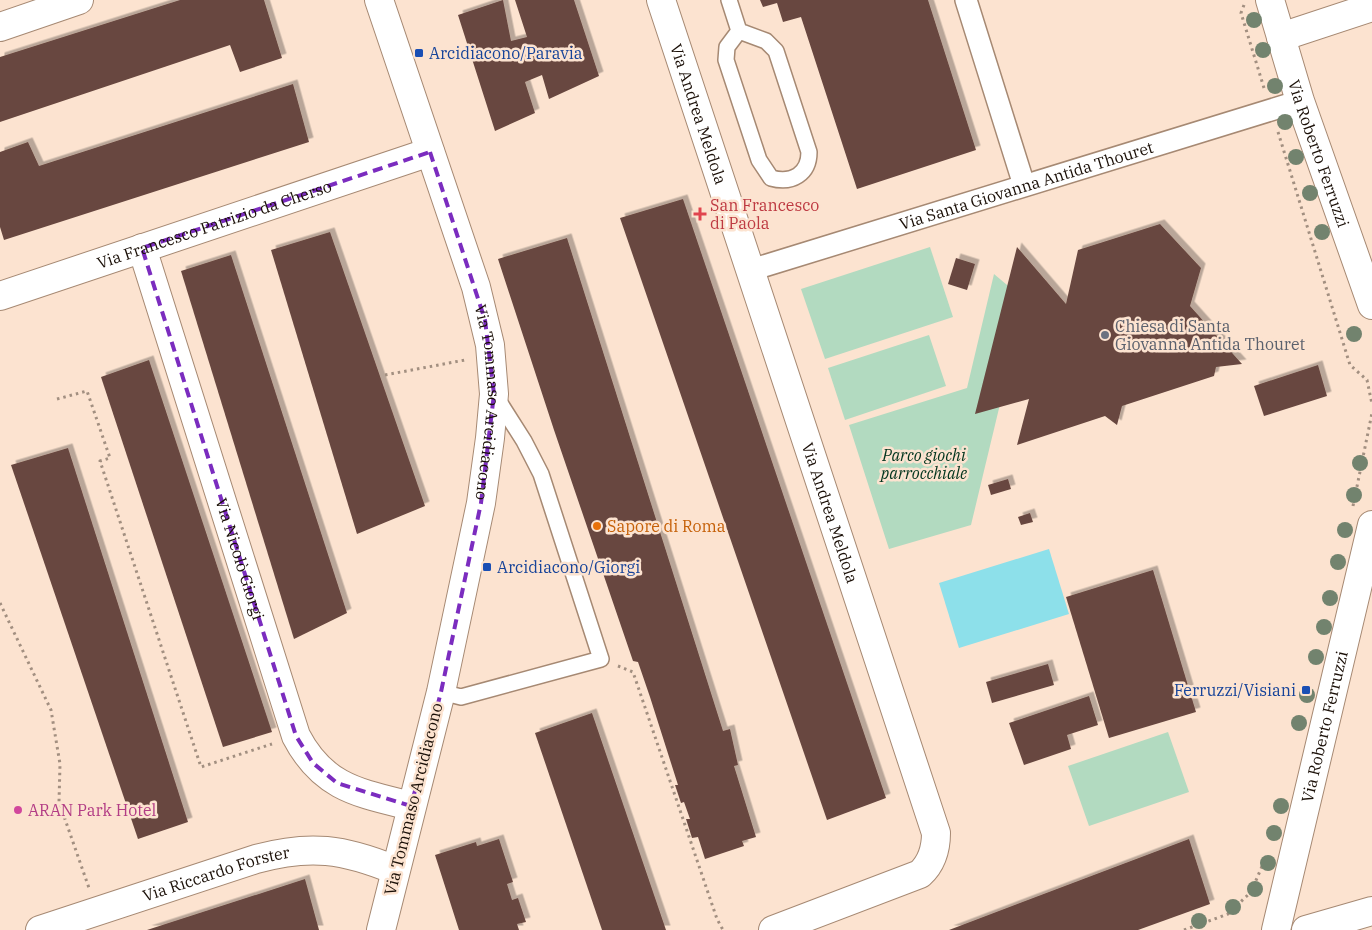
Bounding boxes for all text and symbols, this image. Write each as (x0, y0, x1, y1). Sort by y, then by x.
street label: Via Andrea Meldola (666, 41, 731, 187)
place label: Arcidiacono/Paravia (429, 43, 583, 63)
marker: Arcidiacono/Paravia (413, 47, 425, 59)
street label: Via Roberto Ferruzzi (1284, 77, 1354, 230)
street label: Via Santa Giovanna Antida Thouret (897, 137, 1156, 234)
street label: Via Francesco Patrizio da Cherso (94, 176, 334, 273)
place label: San Francesco di Paola (710, 195, 819, 233)
marker: San Francesco di Paola (694, 208, 706, 220)
street label: Via Tommaso Arcidiacono (471, 302, 504, 502)
place label: Chiesa di Santa Giovanna Antida Thouret (1115, 316, 1305, 354)
marker: Chiesa di Santa Giovanna Antida Thouret (1099, 329, 1111, 341)
street label: Via Andrea Meldola (798, 440, 863, 586)
park label: Parco giochi parrocchiale (879, 445, 967, 483)
street label: Via Nicolò Giorgi (212, 496, 269, 622)
place label: Sapore di Roma (607, 516, 726, 536)
marker: Sapore di Roma (591, 520, 603, 532)
place label: Arcidiacono/Giorgi (497, 557, 640, 577)
marker: Arcidiacono/Giorgi (481, 561, 493, 573)
street label: Via Roberto Ferruzzi (1297, 649, 1352, 804)
place label: Ferruzzi/Visiani (1174, 680, 1296, 700)
marker: Ferruzzi/Visiani (1300, 684, 1312, 696)
street label: Via Tommaso Arcidiacono (379, 701, 447, 897)
place label: ARAN Park Hotel (28, 800, 157, 820)
marker: ARAN Park Hotel (12, 804, 24, 816)
street label: Via Riccardo Forster (140, 842, 291, 906)

